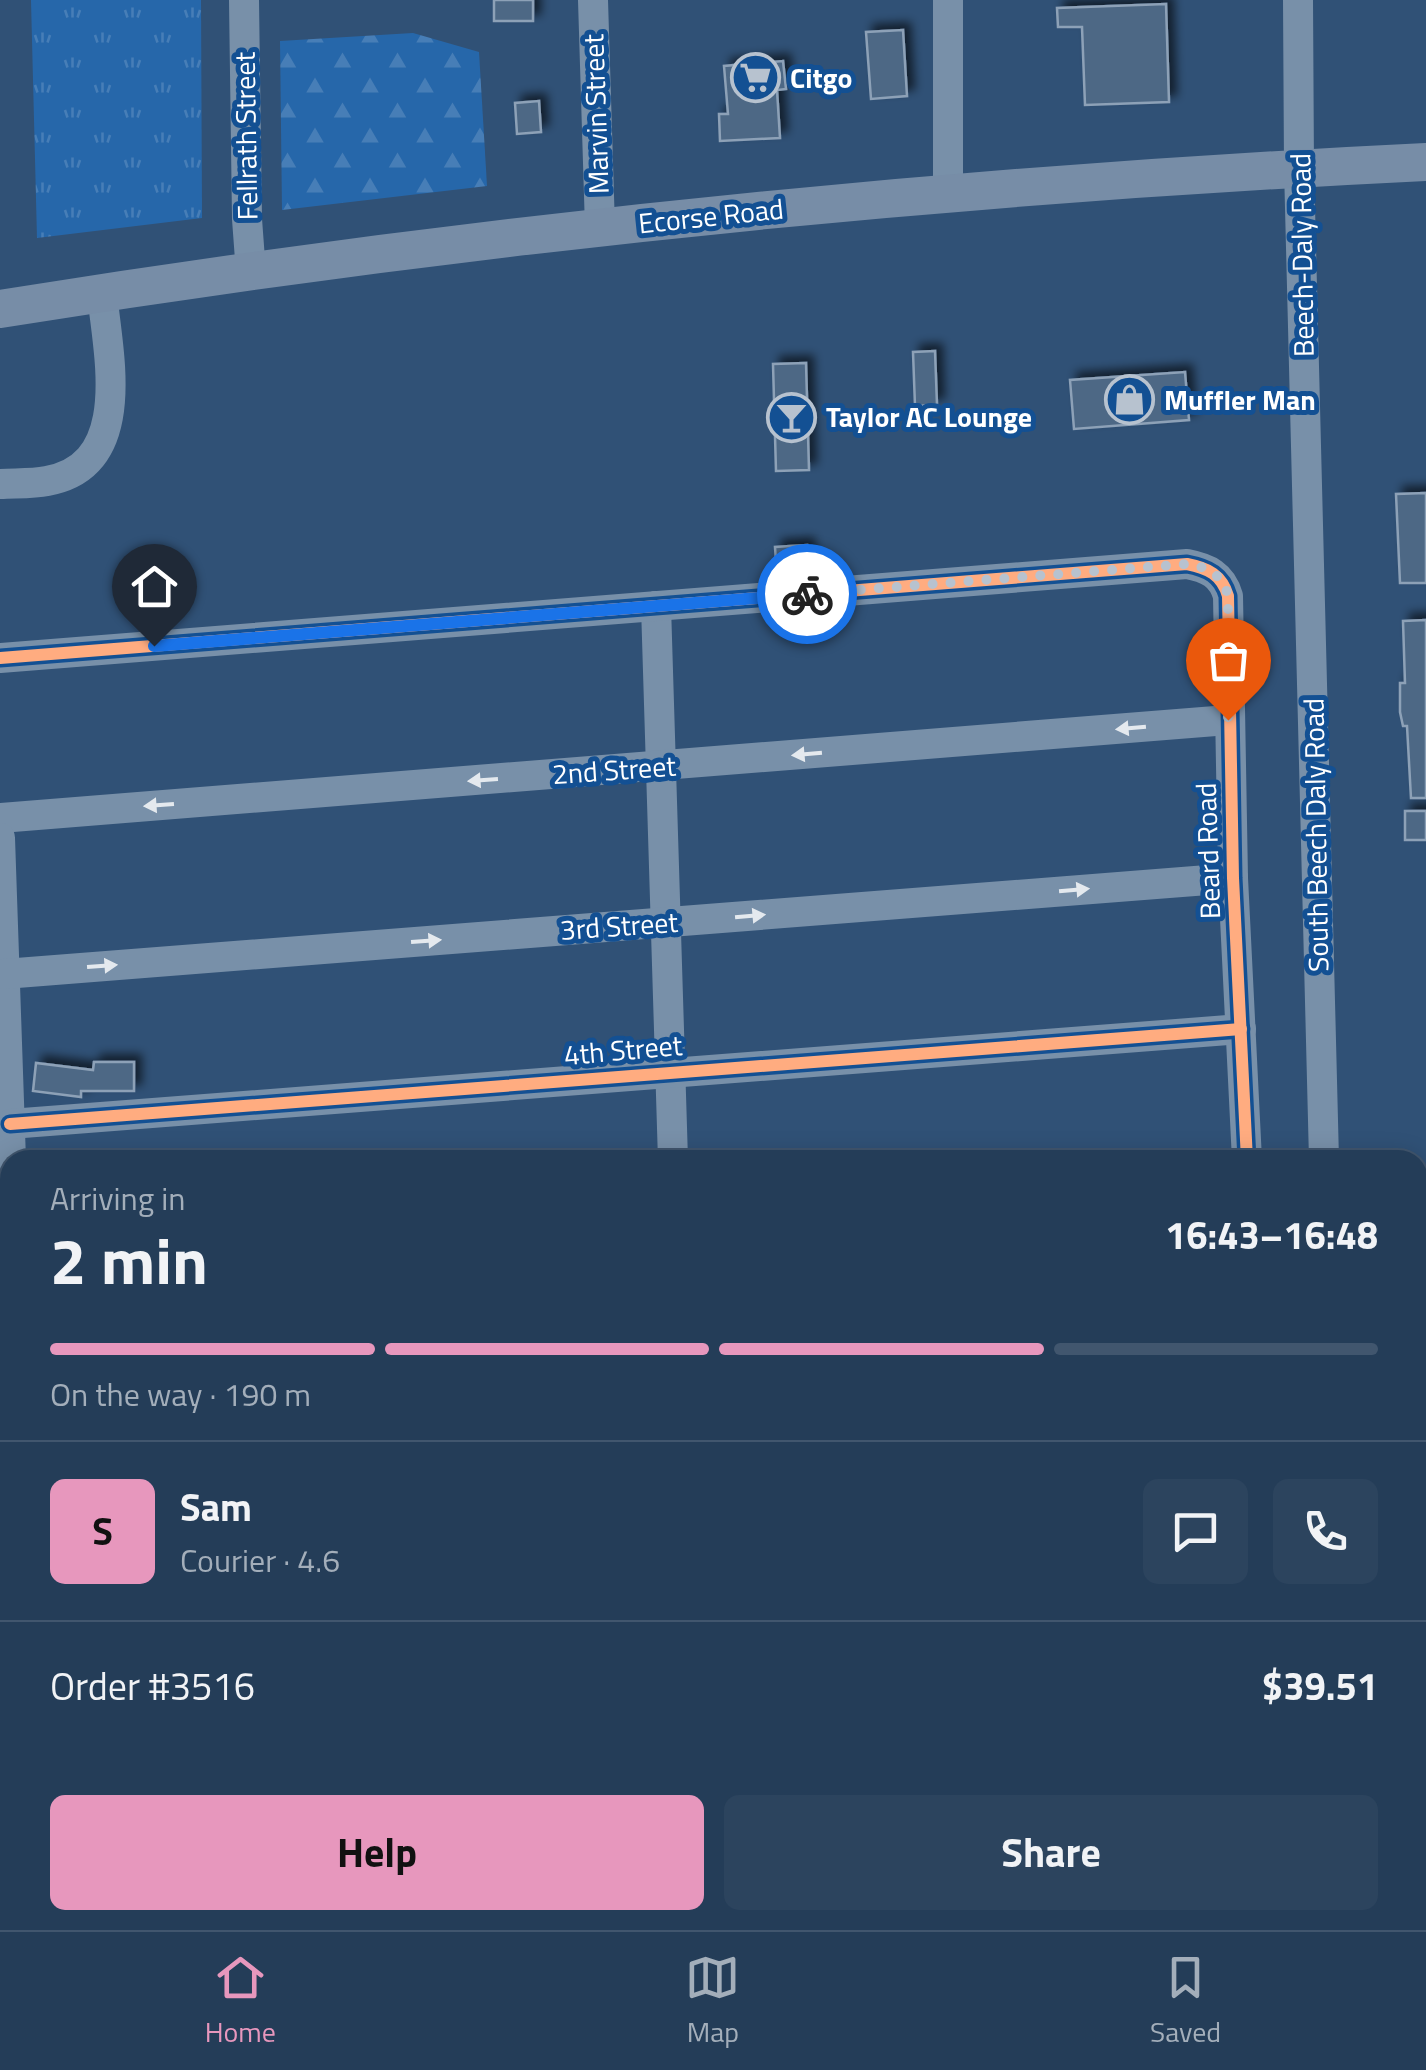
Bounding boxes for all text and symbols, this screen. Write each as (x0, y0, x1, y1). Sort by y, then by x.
street label: Marvin Street (571, 33, 620, 195)
street label: Fellrath Street (223, 51, 268, 220)
supermarket icon: Citgo (729, 52, 781, 104)
place label: Citgo (790, 56, 852, 99)
street label: Beech-Daly Road (1278, 153, 1325, 357)
street label: Ecorse Road (636, 187, 786, 244)
shop icon: Muffler Man (1103, 374, 1155, 426)
place label: Muffler Man (1164, 378, 1316, 421)
bar icon: Taylor AC Lounge (765, 391, 817, 443)
place label: Taylor AC Lounge (826, 395, 1032, 438)
pin (112, 544, 197, 647)
courier (757, 544, 857, 644)
icon: home (127, 559, 182, 614)
icon: bike (780, 567, 835, 622)
pin (1186, 618, 1271, 721)
icon: bag (1201, 633, 1256, 688)
street label: South Beech Daly Road (1292, 698, 1339, 972)
one-way arrow (1115, 721, 1147, 737)
street label: 2nd Street (551, 744, 677, 795)
one-way arrow (791, 747, 823, 763)
one-way arrow (467, 772, 499, 788)
street label: Beard Road (1184, 782, 1231, 920)
one-way arrow (143, 798, 175, 814)
one-way arrow (1058, 882, 1090, 898)
street label: 3rd Street (559, 900, 680, 951)
one-way arrow (734, 907, 766, 923)
one-way arrow (410, 933, 442, 949)
one-way arrow (86, 958, 118, 974)
street label: 4th Street (562, 1023, 684, 1076)
text: Arriving in (50, 1174, 186, 1222)
text: 16:43–16:48 (1165, 1206, 1378, 1264)
text: 2 min (50, 1210, 208, 1309)
text: On the way · 190 m (50, 1370, 311, 1418)
text: Sam (180, 1478, 252, 1536)
button: chat (1143, 1479, 1248, 1584)
button: phone (1273, 1479, 1378, 1584)
text: S (92, 1502, 113, 1560)
text: Courier · 4.6 (180, 1536, 340, 1584)
text: Order #3516 (50, 1657, 255, 1715)
text: $39.51 (1262, 1657, 1378, 1715)
button: Help (50, 1795, 704, 1910)
button: Share (724, 1795, 1378, 1910)
tab: Home (205, 1950, 276, 2053)
tab: Map (685, 1950, 740, 2053)
tab: Saved (1150, 1950, 1221, 2053)

